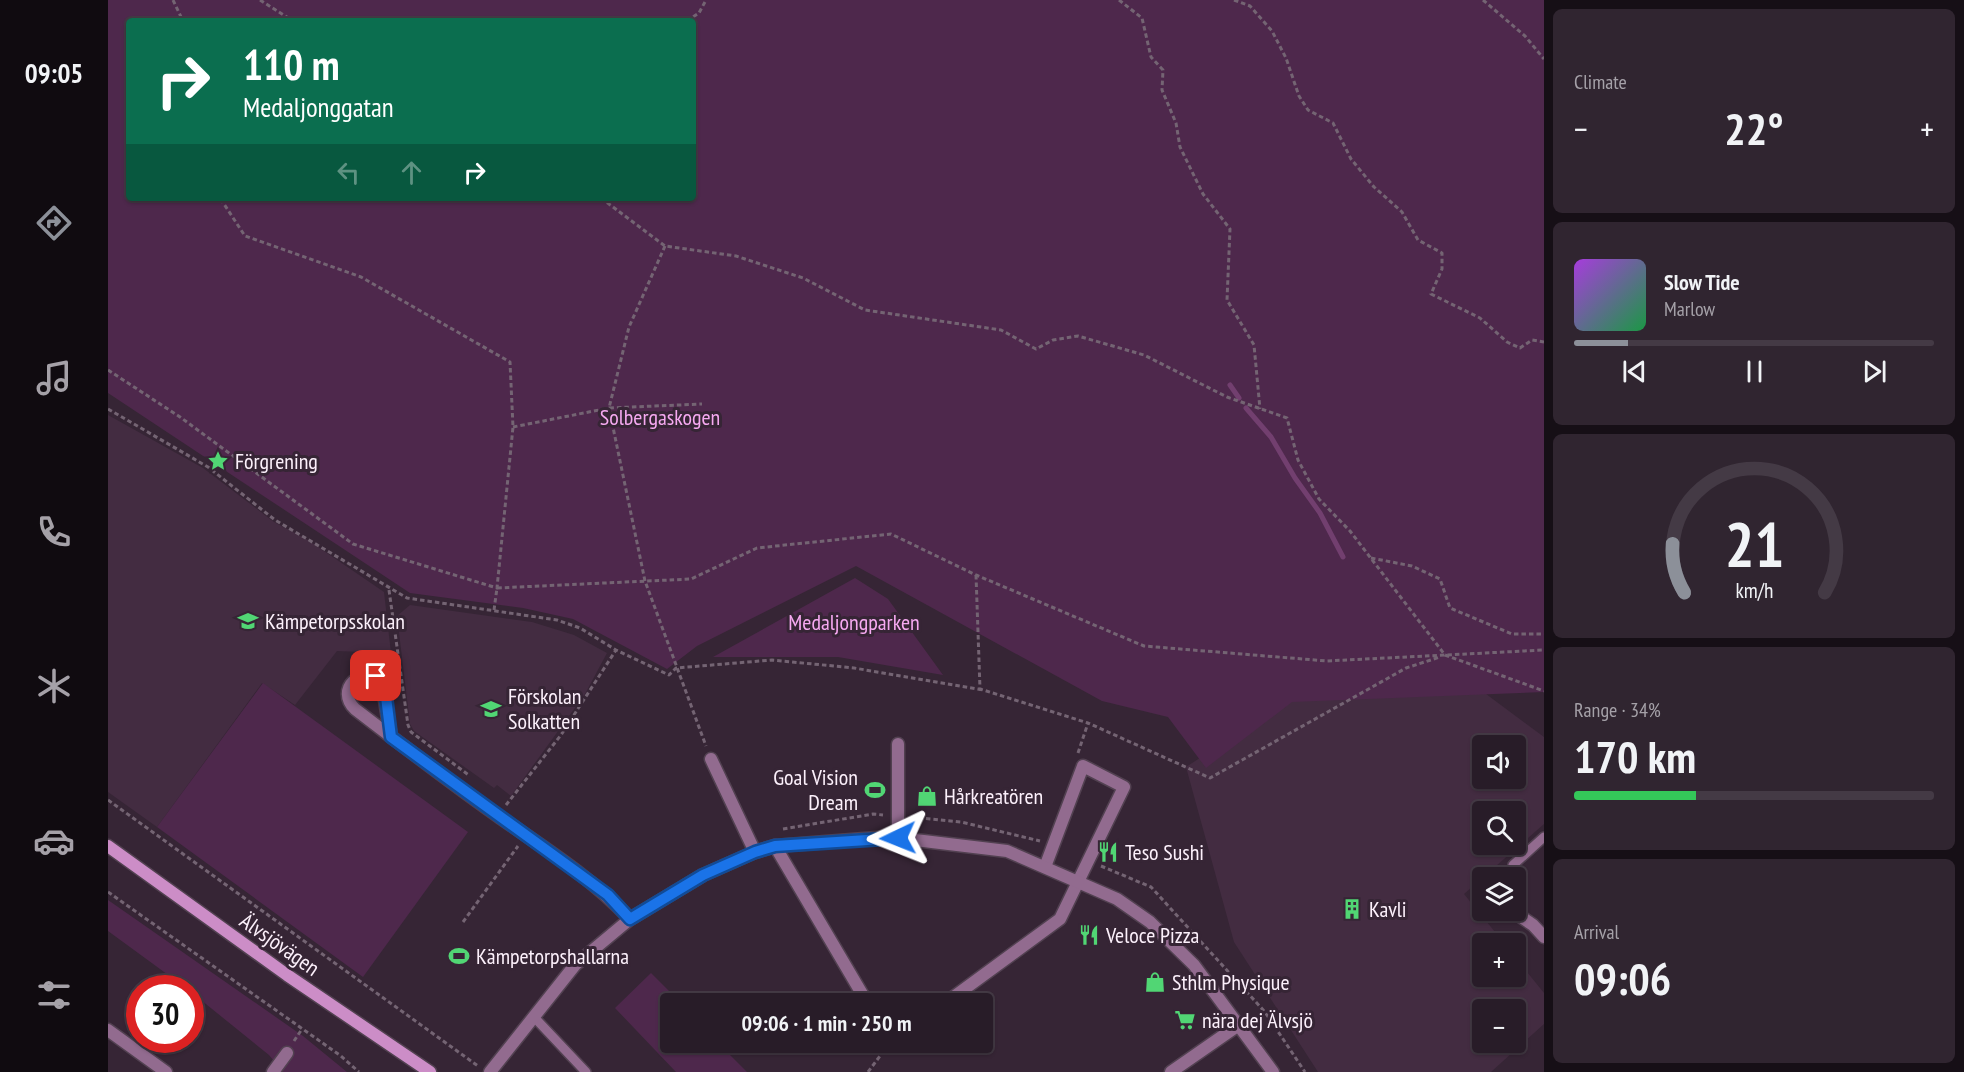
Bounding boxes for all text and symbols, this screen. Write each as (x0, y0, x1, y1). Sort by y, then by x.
text: 110 m (243, 37, 340, 92)
icon: right (144, 42, 222, 120)
text: 09:05 (25, 56, 83, 90)
text: Climate (1574, 69, 1627, 95)
text: Medaljonggatan (243, 90, 394, 124)
text: 22° (1724, 99, 1784, 157)
text: − (1574, 107, 1588, 150)
text: + (1920, 107, 1934, 150)
icon: left (332, 156, 365, 189)
icon: ahead (395, 156, 428, 189)
icon: right (458, 156, 491, 189)
icon: directions (33, 202, 75, 244)
text: Slow Tide (1664, 268, 1740, 296)
text: Marlow (1664, 296, 1715, 322)
icon: previous (1618, 355, 1651, 388)
icon: pause (1738, 355, 1771, 388)
icon: next (1858, 355, 1891, 388)
icon: music (33, 357, 75, 399)
park label: Solbergaskogen (600, 403, 720, 431)
place label: Förgrening (235, 447, 318, 475)
place icon: Förgrening (206, 449, 230, 473)
text: 21 (1724, 503, 1784, 584)
icon: phone (33, 511, 75, 553)
text: km/h (1735, 576, 1773, 604)
place label: Kämpetorpsskolan (265, 607, 405, 635)
park label: Medaljongparken (788, 608, 920, 636)
school or university icon: Kämpetorpsskolan (236, 609, 260, 633)
pin (350, 650, 401, 701)
icon: arrive (359, 659, 392, 692)
icon: climate (33, 665, 75, 707)
place label: Förskolan Solkatten (508, 682, 581, 735)
school or university icon: Förskolan Solkatten (479, 697, 503, 721)
text: Range · 34% (1574, 697, 1661, 723)
text: 170 km (1574, 727, 1696, 785)
map controls (1472, 735, 1526, 1053)
button: sound (1472, 735, 1526, 789)
place label: Goal Vision Dream (773, 763, 858, 816)
sports icon: Goal Vision Dream (863, 778, 887, 802)
place label: Hårkreatören (944, 782, 1043, 810)
shop icon: Hårkreatören (915, 784, 939, 808)
button: search (1472, 801, 1526, 855)
position arrow (866, 806, 930, 870)
icon: car (33, 820, 75, 862)
place label: Teso Sushi (1125, 838, 1204, 866)
restaurant icon: Teso Sushi (1096, 840, 1120, 864)
button: layers (1472, 867, 1526, 921)
place label: Kavli (1369, 895, 1407, 923)
building icon: Kavli (1340, 897, 1364, 921)
street label: Älvsjövägen (235, 906, 325, 982)
text: Arrival (1574, 919, 1619, 945)
place label: Veloce Pizza (1105, 921, 1199, 949)
restaurant icon: Veloce Pizza (1077, 923, 1101, 947)
button: + (1472, 933, 1526, 987)
place label: Kämpetorpshallarna (476, 942, 629, 970)
sports icon: Kämpetorpshallarna (447, 944, 471, 968)
text: 09:06 (1574, 949, 1671, 1007)
place label: Sthlm Physique (1172, 968, 1289, 996)
shop icon: Sthlm Physique (1143, 970, 1167, 994)
icon: filters (33, 974, 75, 1016)
speed limit sign: 30 (126, 975, 204, 1053)
button: − (1472, 999, 1526, 1053)
place label: nära dej Älvsjö (1202, 1006, 1313, 1034)
supermarket icon: nära dej Älvsjö (1173, 1008, 1197, 1032)
text: 09:06 · 1 min · 250 m (741, 1009, 912, 1037)

